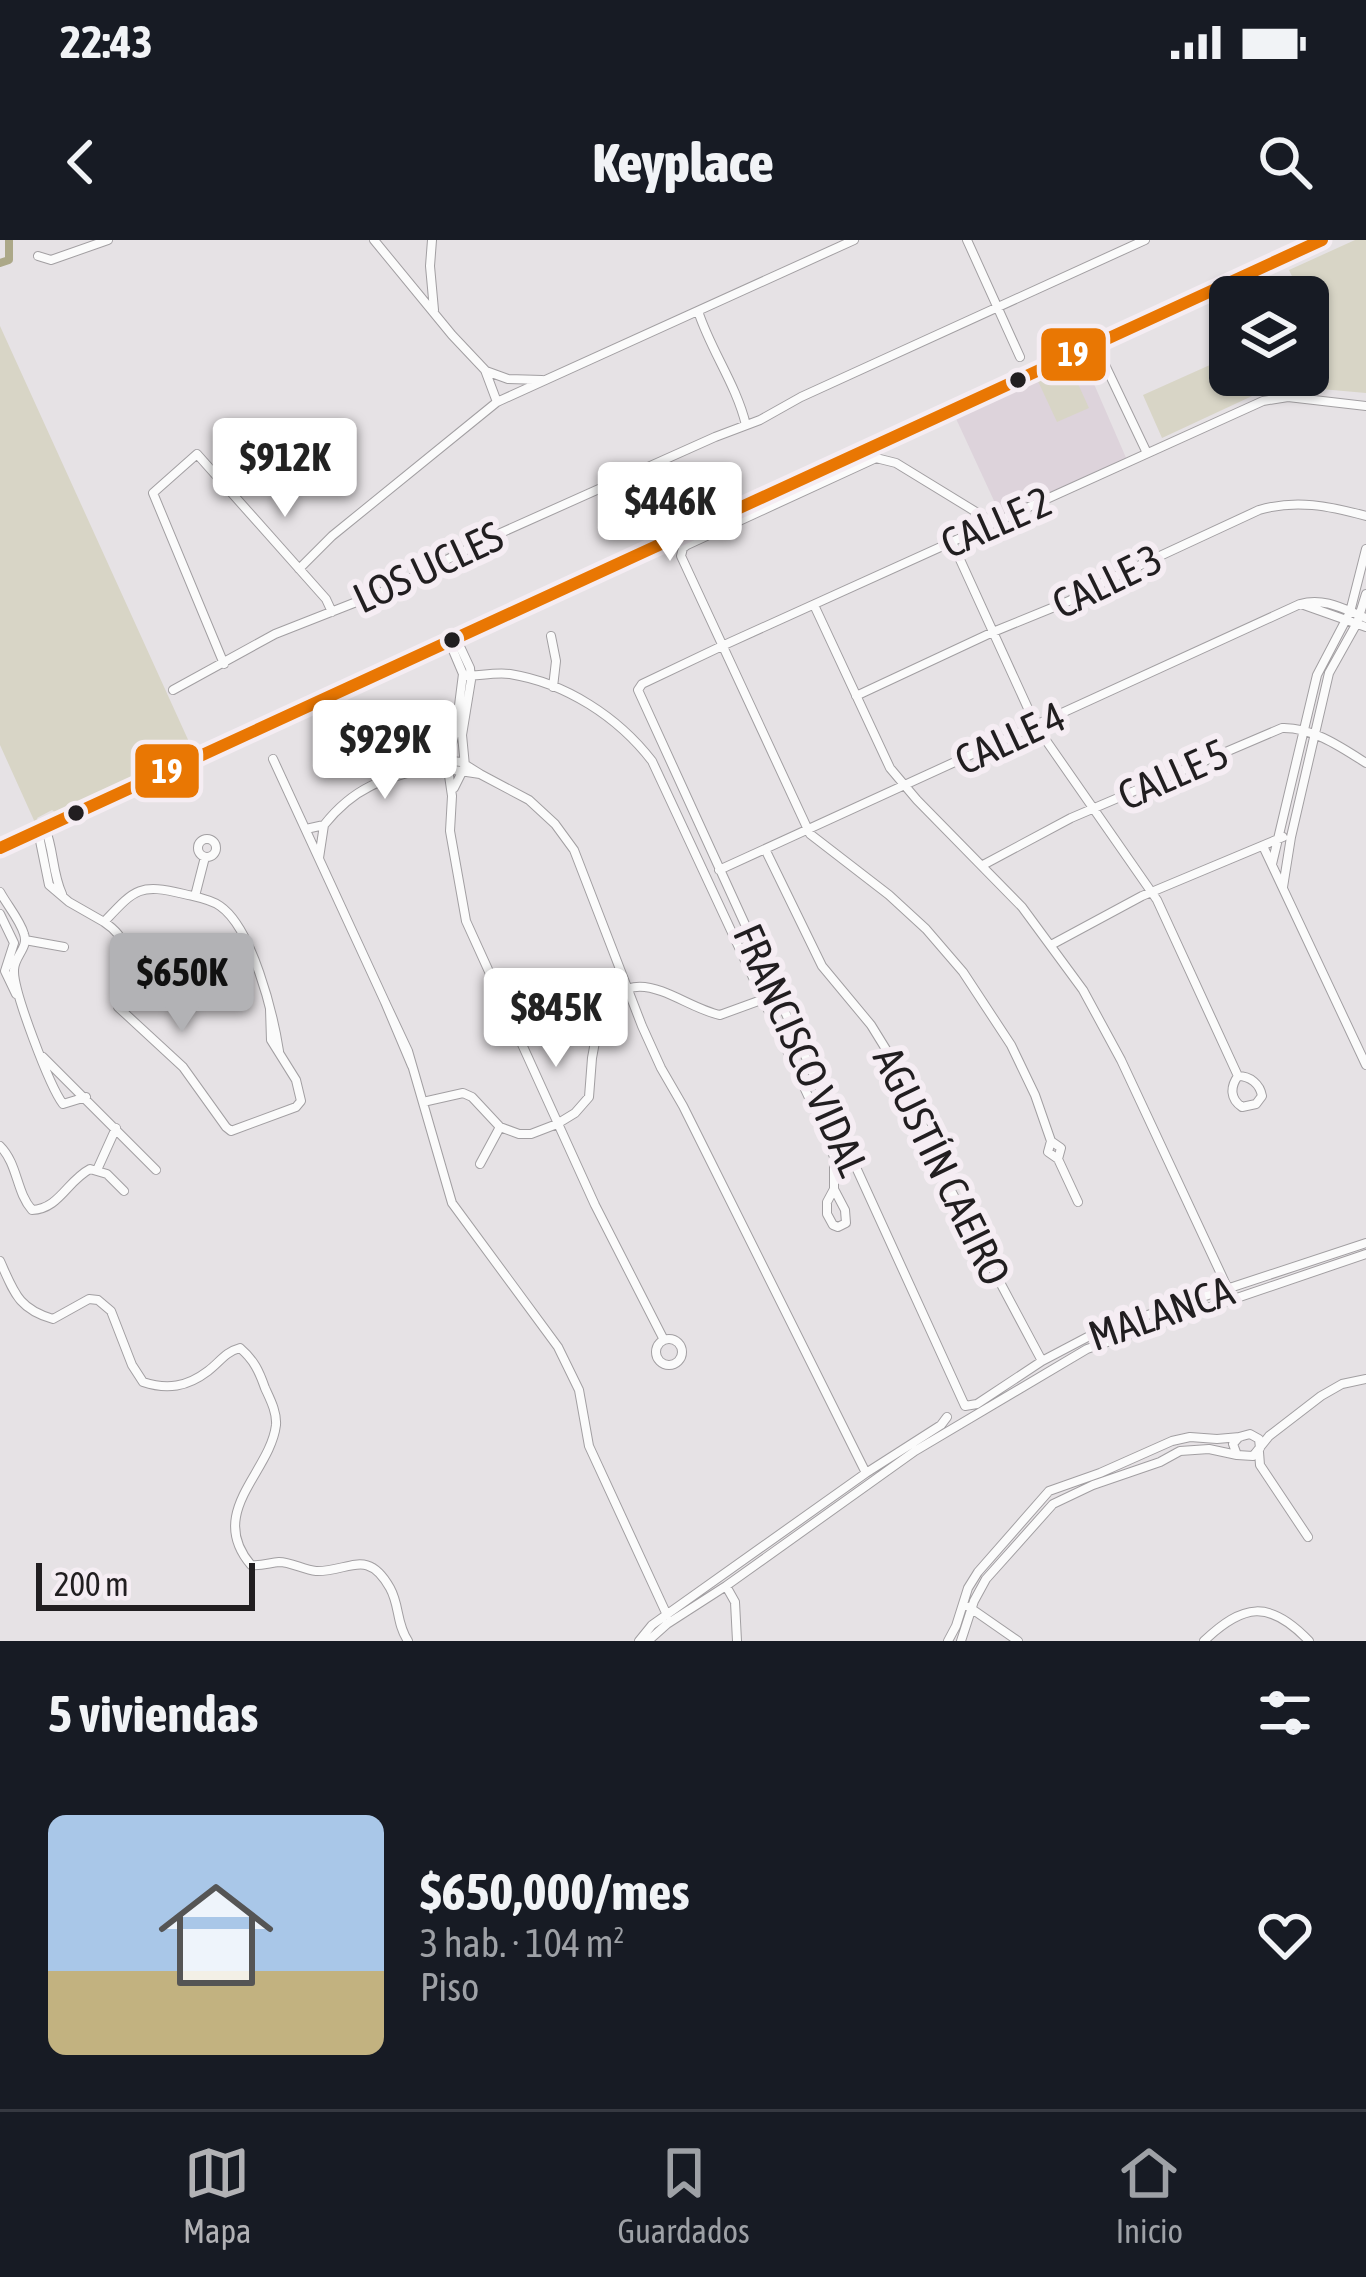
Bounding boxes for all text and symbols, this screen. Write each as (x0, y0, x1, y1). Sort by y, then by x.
text: 22:43 (60, 16, 153, 68)
icon: back (48, 129, 114, 195)
icon: search (1252, 129, 1318, 195)
text: Keyplace (592, 132, 774, 193)
map controls (1209, 276, 1329, 396)
button: layers (1209, 276, 1329, 396)
line badge: 19 (1039, 326, 1108, 383)
text: 19 (1057, 335, 1089, 373)
unlabelled marker (1007, 369, 1029, 391)
pin: $912K (201, 418, 369, 520)
text: $912K (240, 435, 330, 479)
pin: $446K (586, 462, 754, 564)
street label: CALLE 2 (934, 477, 1058, 567)
text: $446K (625, 479, 715, 523)
street label: LOS UCLES (346, 512, 510, 622)
street label: CALLE 3 (1045, 534, 1169, 628)
unlabelled marker (441, 629, 463, 651)
street label: CALLE 4 (948, 692, 1072, 784)
pin: $929K (301, 700, 469, 802)
text: $929K (340, 717, 430, 761)
street label: CALLE 5 (1111, 729, 1235, 819)
line badge: 19 (133, 742, 201, 800)
text: 19 (151, 752, 183, 790)
unlabelled marker (65, 802, 87, 824)
street label: FRANCISCO VIDAL (724, 917, 878, 1183)
pin: $650K (98, 933, 266, 1035)
text: $650K (137, 950, 227, 994)
pin: $845K (472, 968, 640, 1070)
text: $845K (511, 985, 601, 1029)
street label: AGUSTÍN CAEIRO (864, 1039, 1020, 1293)
street label: MALANCA (1082, 1266, 1240, 1360)
scale bar (36, 1557, 255, 1610)
text: 200 m (54, 1565, 129, 1603)
icon: filters (1252, 1680, 1318, 1746)
text: 5 viviendas (48, 1684, 258, 1743)
text: $650,000/mes (420, 1862, 689, 1921)
icon: home (144, 1863, 288, 2007)
icon: heart (1252, 1902, 1318, 1968)
text: 3 hab. · 104 m² (420, 1921, 625, 1965)
text: Piso (420, 1965, 479, 2009)
tab: Mapa (183, 2140, 251, 2250)
tab: Guardados (617, 2140, 750, 2250)
tab: Inicio (1116, 2140, 1183, 2250)

